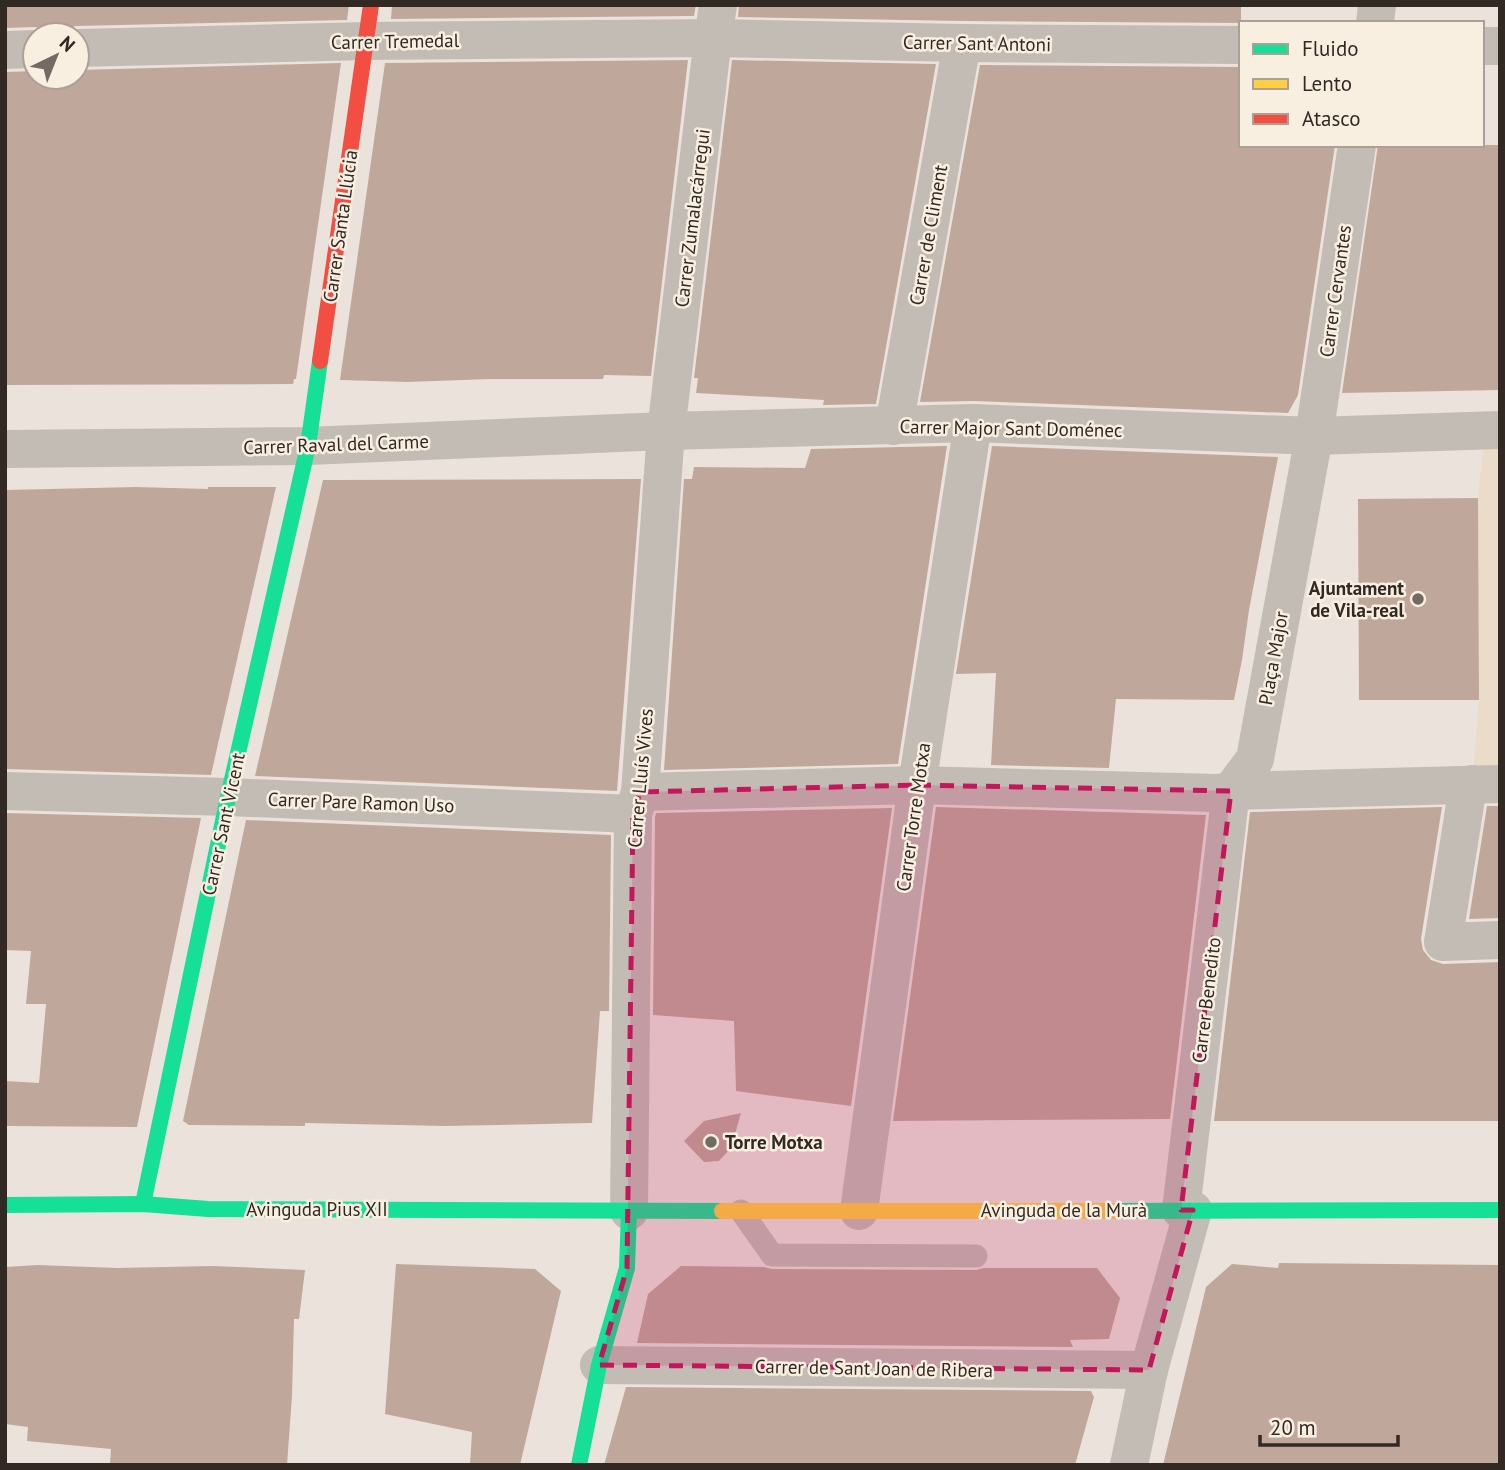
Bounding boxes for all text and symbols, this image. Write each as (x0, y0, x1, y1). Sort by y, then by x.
north arrow (21, 21, 91, 91)
legend (1239, 21, 1484, 147)
street label: Carrer Tremedal (331, 28, 460, 54)
street label: Carrer Sant Antoni (903, 30, 1051, 56)
text: N (55, 31, 80, 57)
text: Fluido (1302, 35, 1359, 62)
text: Lento (1302, 70, 1352, 97)
text: Atasco (1302, 105, 1361, 132)
street label: Carrer Zumalacárregui (669, 127, 715, 309)
street label: Carrer Santa Llúcia (317, 148, 363, 304)
street label: Carrer de Climent (904, 162, 952, 307)
street label: Carrer Cervantes (1314, 223, 1356, 359)
street label: Carrer Major Sant Doménec (899, 414, 1123, 442)
street label: Carrer Raval del Carme (243, 429, 429, 459)
place label: Ajuntament de Vila-real (1309, 576, 1404, 622)
marker: Ajuntament de Vila-real (1410, 591, 1426, 607)
street label: Plaça Major (1253, 609, 1293, 707)
street label: Carrer Lluís Vives (622, 707, 658, 849)
street label: Carrer Torre Motxa (891, 741, 935, 893)
street label: Carrer Sant Vicent (196, 750, 250, 898)
street label: Carrer Pare Ramon Uso (267, 787, 455, 817)
street label: Carrer Benedito (1186, 936, 1226, 1064)
place label: Torre Motxa (725, 1130, 823, 1154)
marker: Torre Motxa (703, 1134, 719, 1150)
street label: Avinguda Pius XII (246, 1197, 388, 1221)
street label: Avinguda de la Murà (981, 1198, 1147, 1222)
street label: Carrer de Sant Joan de Ribera (755, 1354, 993, 1382)
scale bar (1260, 1404, 1398, 1448)
text: 20 m (1270, 1414, 1316, 1441)

